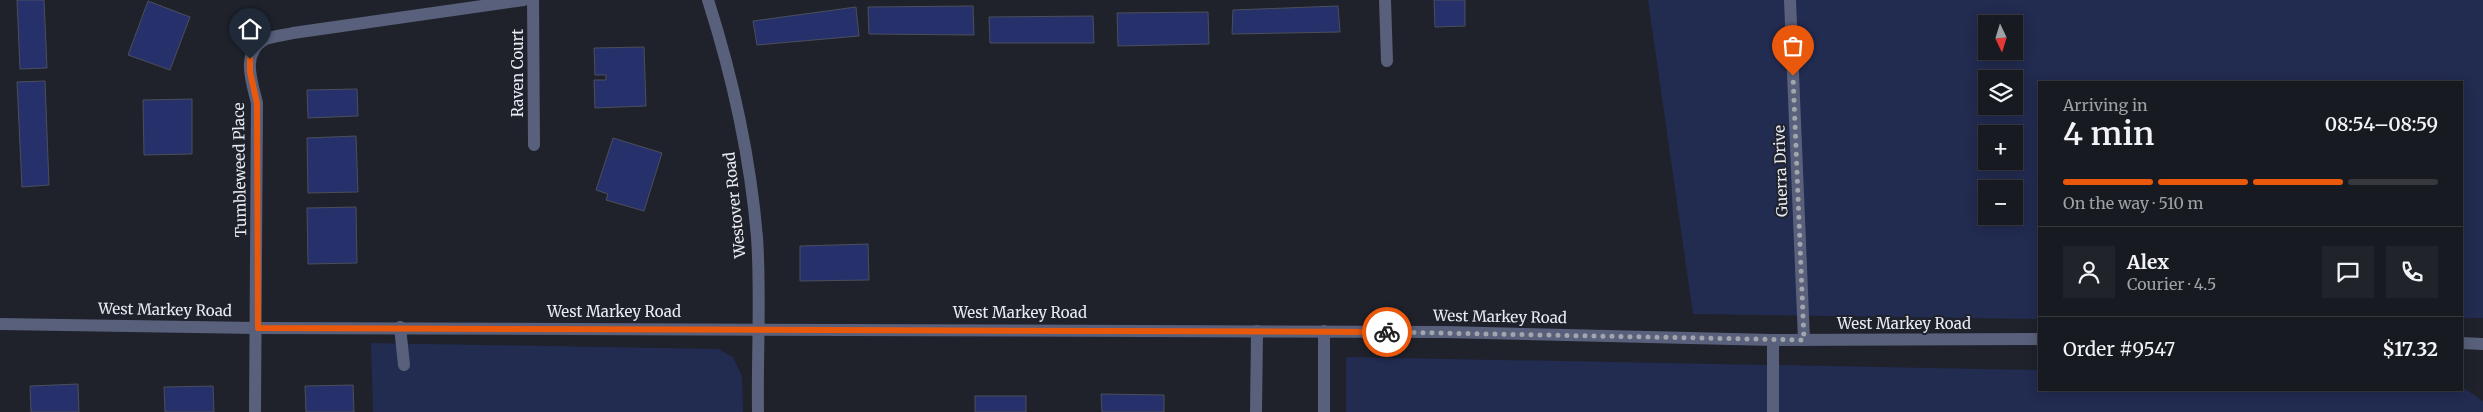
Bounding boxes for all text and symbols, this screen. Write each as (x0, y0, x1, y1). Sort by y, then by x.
pin (229, 8, 271, 59)
icon: home (236, 15, 264, 43)
north arrow (1978, 15, 2022, 60)
map controls (1978, 15, 2023, 225)
pin (1772, 25, 1814, 76)
street label: Raven Court (508, 29, 527, 117)
icon: bag (1779, 32, 1807, 60)
button: layers (1978, 70, 2023, 115)
text: Arriving in (2063, 95, 2148, 115)
street label: Tumbleweed Place (229, 102, 250, 238)
text: 08:54–08:59 (2325, 112, 2438, 136)
text: 4 min (2063, 114, 2154, 154)
street label: Guerra Drive (1769, 125, 1792, 217)
button: + (1978, 125, 2023, 170)
street label: Westover Road (719, 151, 750, 260)
button: − (1978, 180, 2023, 225)
text: On the way · 510 m (2063, 193, 2203, 213)
button: person (2063, 246, 2115, 298)
button: chat (2322, 246, 2374, 298)
button: phone (2386, 246, 2438, 298)
text: Alex (2127, 250, 2169, 274)
text: Courier · 4.5 (2127, 274, 2216, 294)
street label: West Markey Road (97, 299, 232, 320)
street label: West Markey Road (546, 302, 681, 321)
street label: West Markey Road (952, 303, 1087, 322)
street label: West Markey Road (1432, 306, 1567, 327)
courier (1362, 307, 1412, 357)
street label: West Markey Road (1836, 314, 1971, 333)
icon: bike (1373, 318, 1401, 346)
text: Order #9547 (2063, 337, 2175, 361)
text: $17.32 (2382, 337, 2438, 361)

